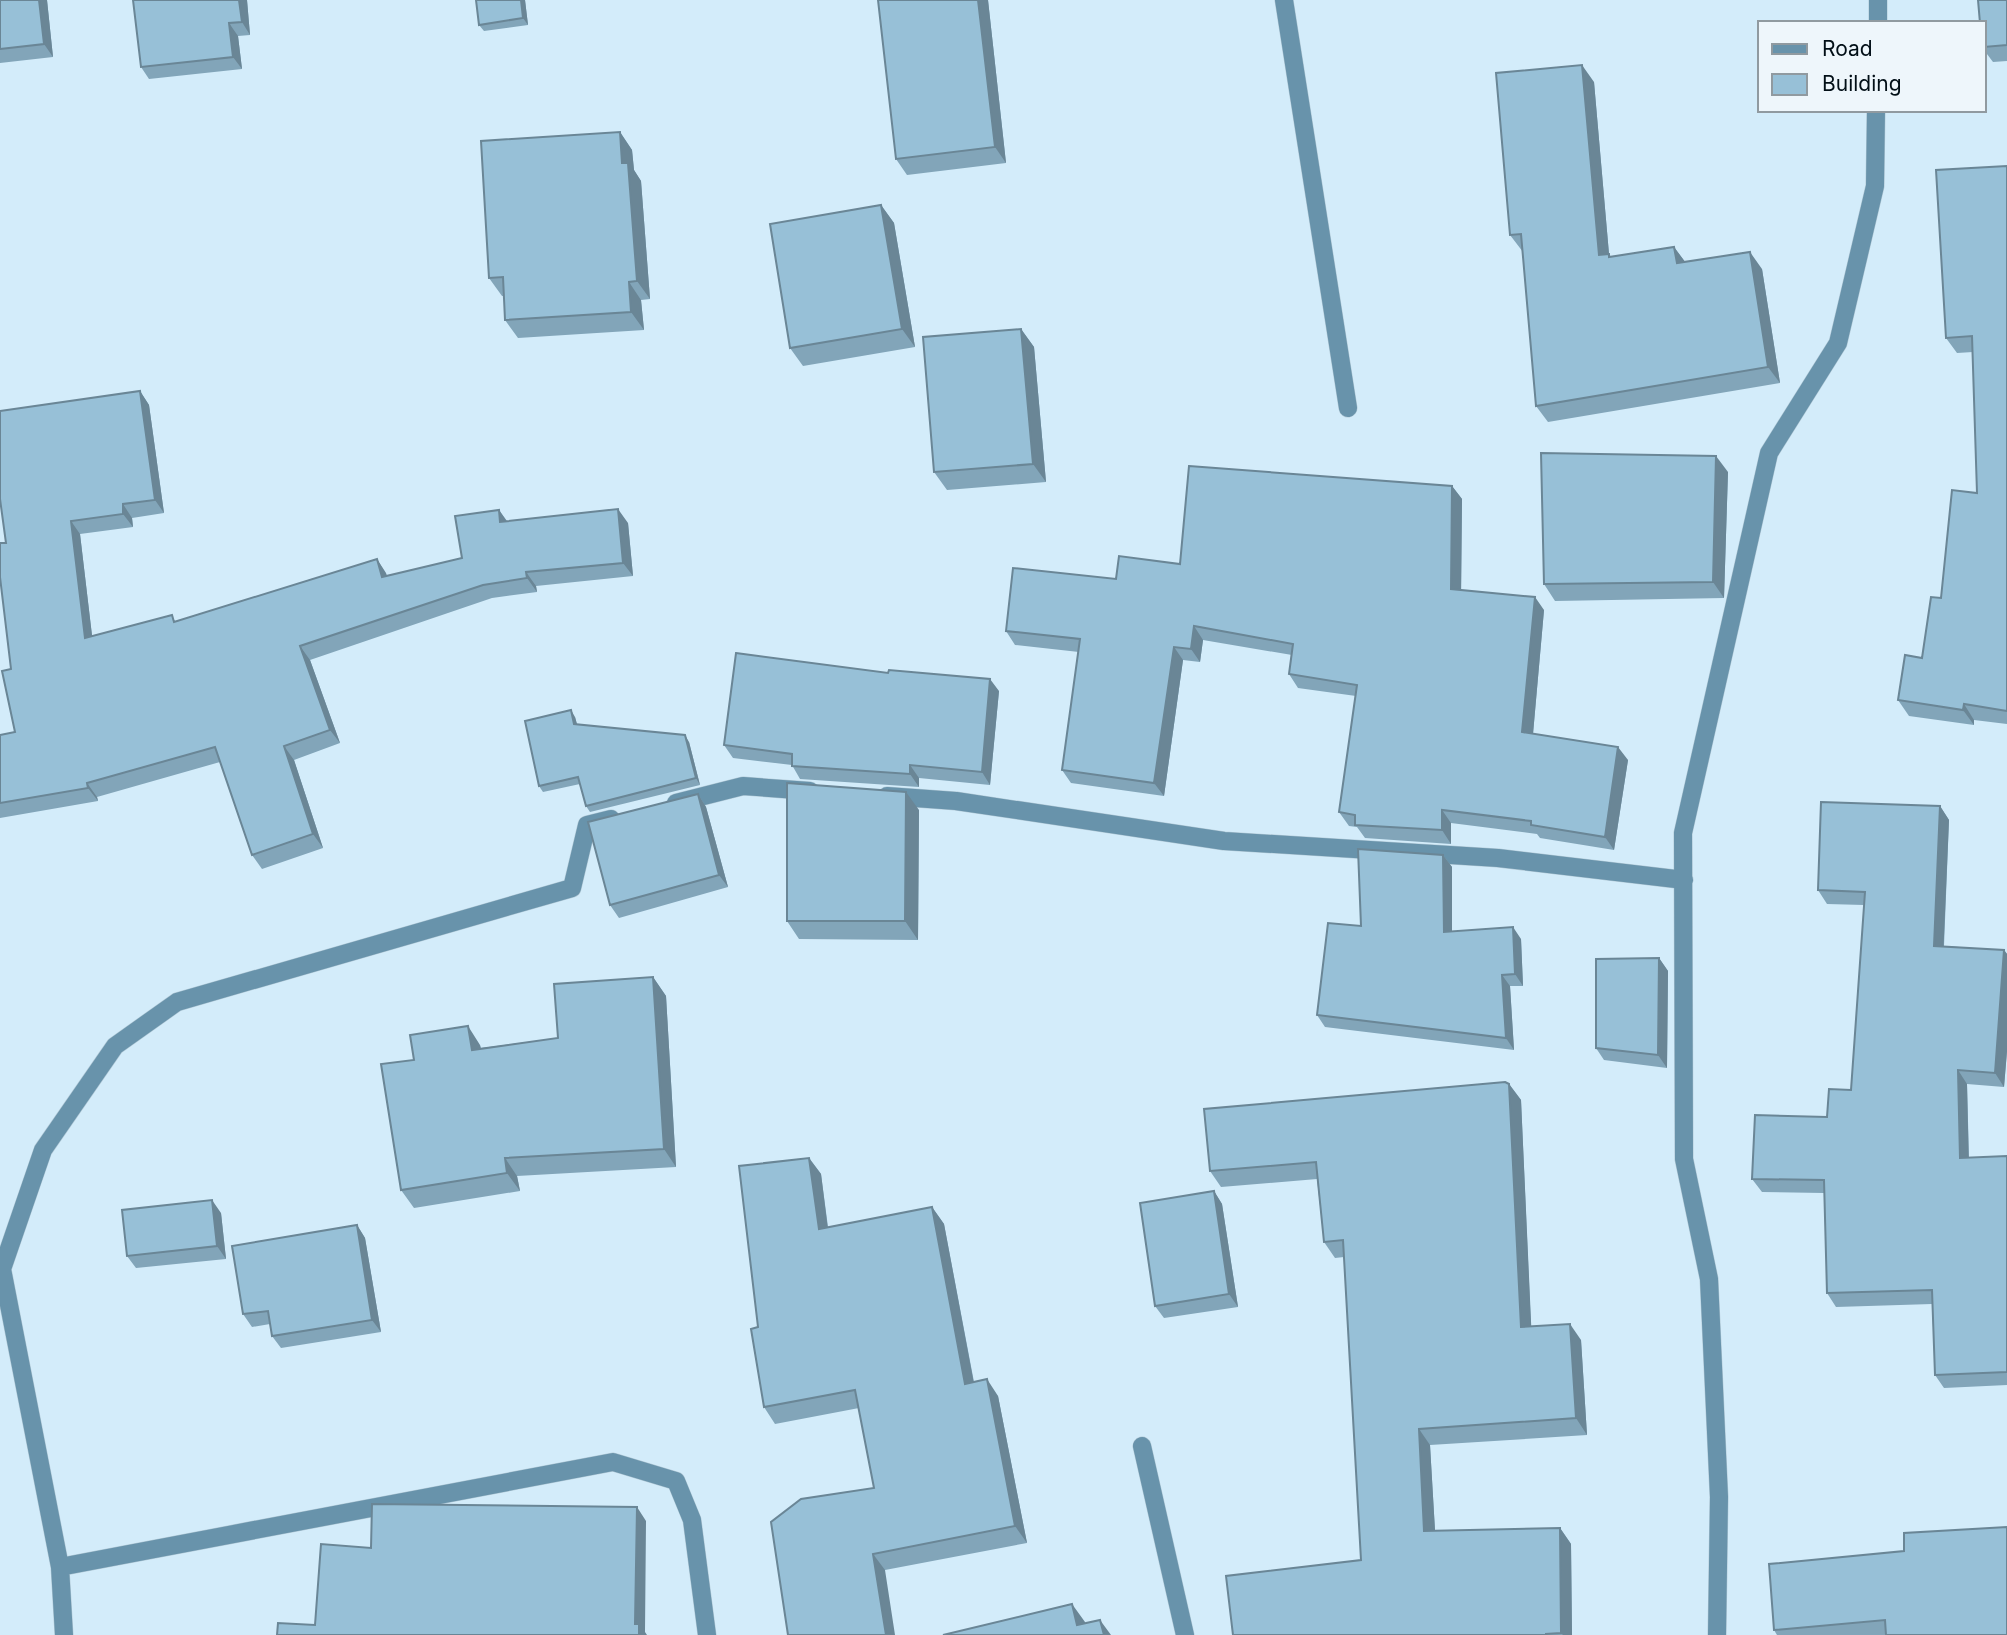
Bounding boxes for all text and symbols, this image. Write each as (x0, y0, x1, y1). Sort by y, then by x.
legend (1758, 21, 1986, 112)
text: Road (1822, 36, 1873, 61)
text: Building (1822, 71, 1902, 96)

